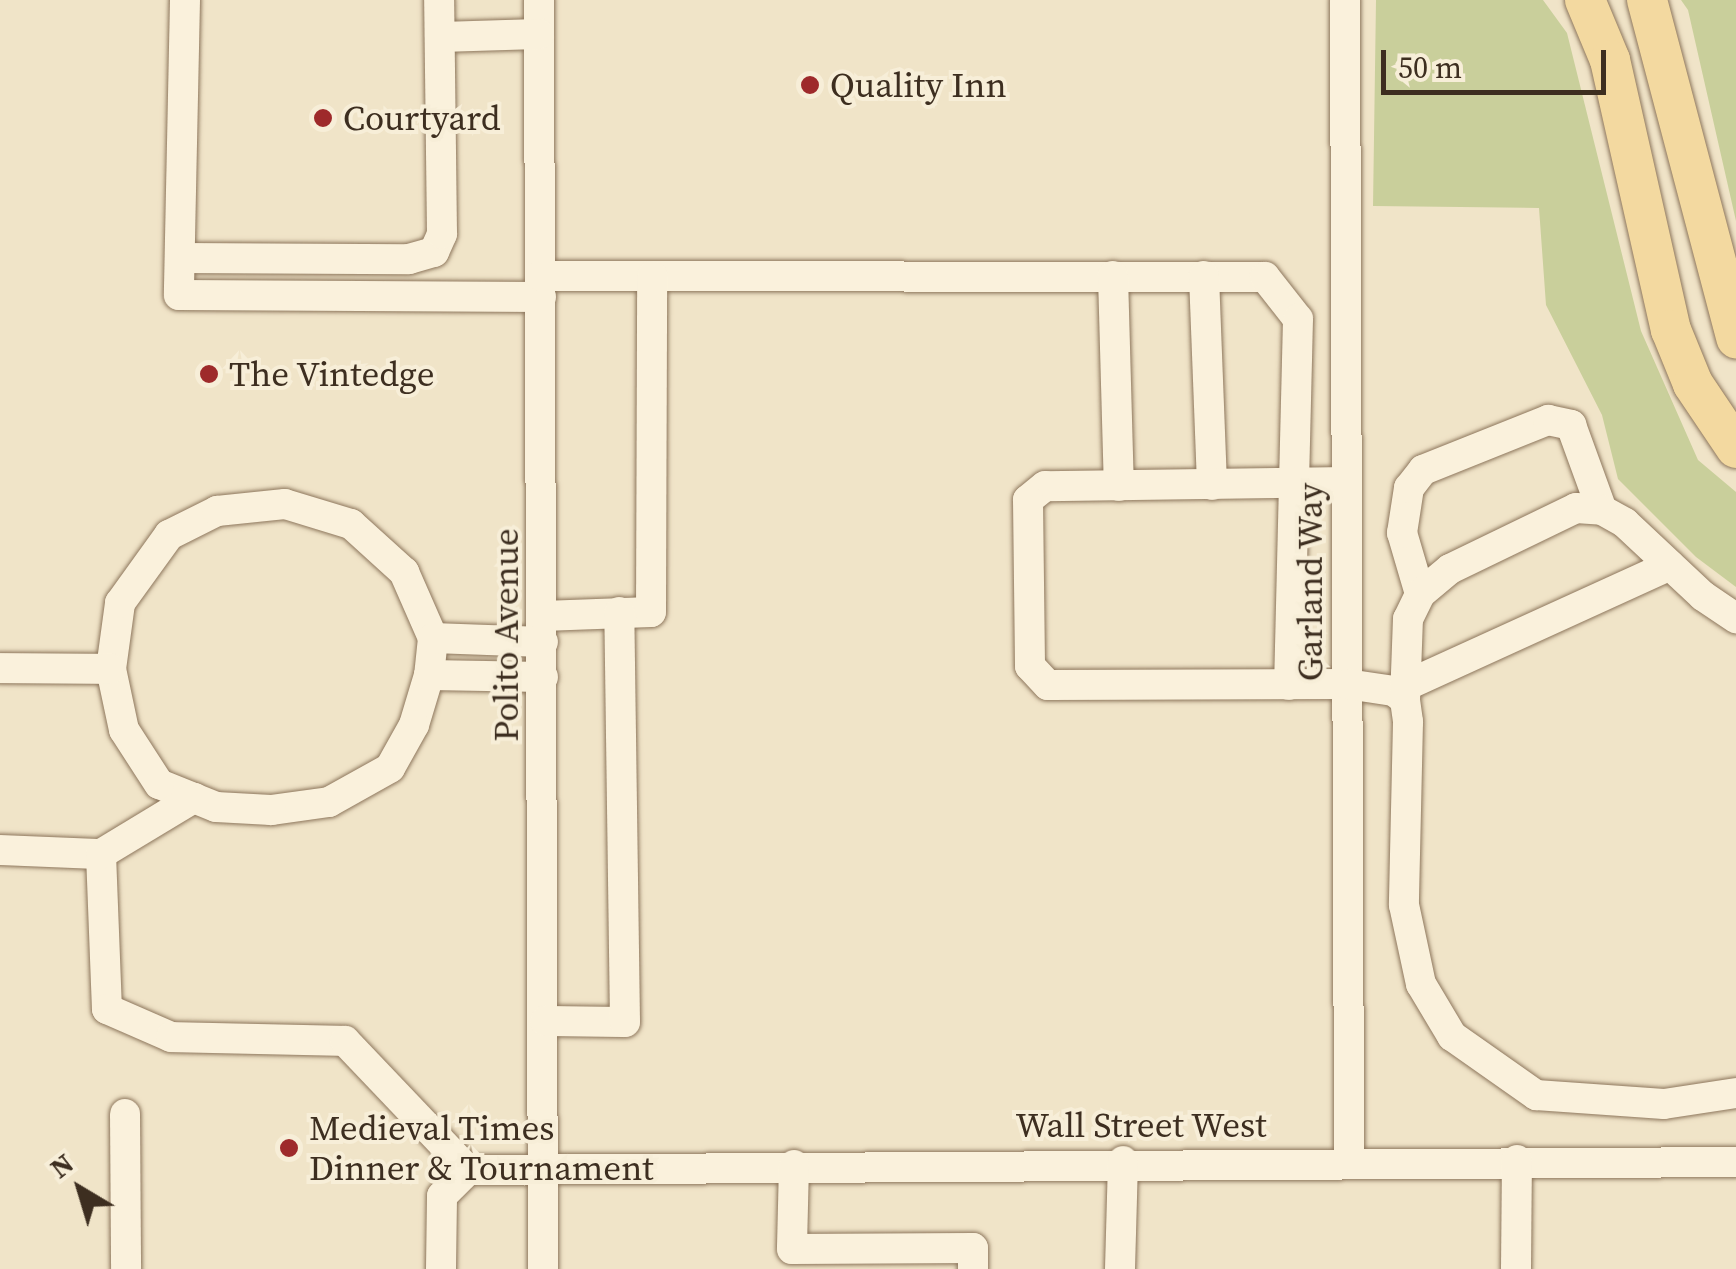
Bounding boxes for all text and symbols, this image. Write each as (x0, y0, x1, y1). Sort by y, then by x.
scale bar (1386, 30, 1611, 92)
text: 50 m (1398, 47, 1462, 88)
place label: Quality Inn (830, 64, 1007, 106)
marker: Quality Inn (799, 74, 821, 96)
place label: Courtyard (343, 97, 500, 139)
marker: Courtyard (312, 107, 334, 129)
place label: The Vintedge (229, 353, 436, 395)
marker: The Vintedge (198, 363, 220, 385)
street label: Garland Way (1289, 482, 1331, 682)
street label: Polito Avenue (485, 528, 527, 742)
street label: Wall Street West (1015, 1104, 1267, 1146)
place label: Medieval Times Dinner & Tournament (309, 1107, 654, 1189)
marker: Medieval Times Dinner & Tournament (278, 1137, 300, 1159)
north arrow (30, 1139, 130, 1239)
text: N (42, 1144, 81, 1187)

